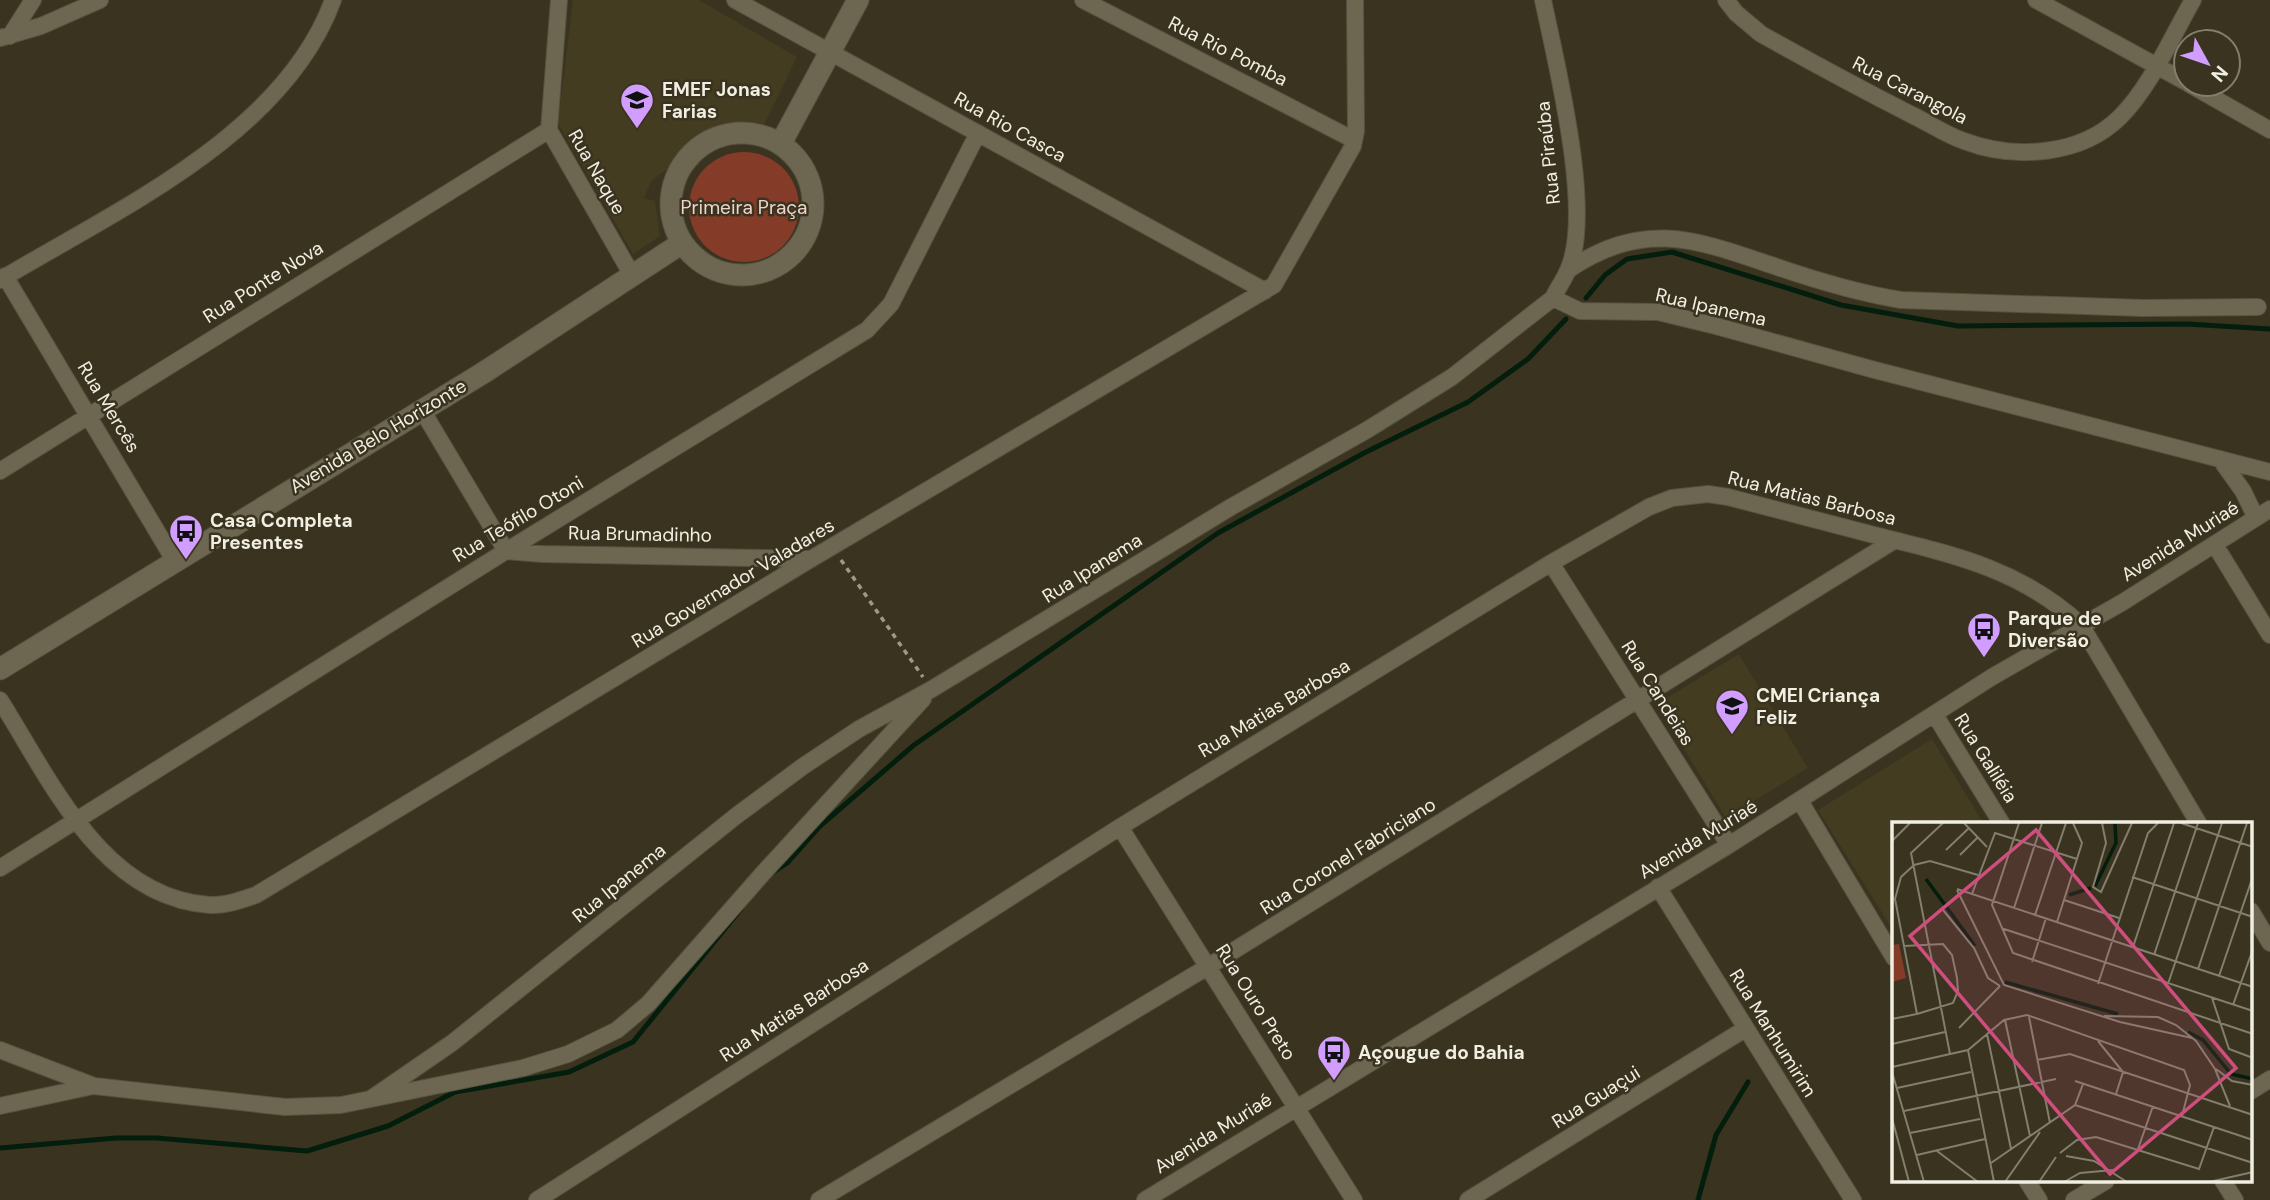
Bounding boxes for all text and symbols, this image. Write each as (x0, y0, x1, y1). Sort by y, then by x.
street label: Rua Rio Pomba (1164, 10, 1292, 92)
north arrow (2172, 28, 2242, 98)
street label: Rua Carangola (1848, 50, 1972, 130)
text: N (2206, 60, 2234, 87)
place label: EMEF Jonas Farias (662, 77, 771, 124)
school or university icon: EMEF Jonas Farias (618, 81, 656, 130)
street label: Rua Rio Casca (950, 86, 1070, 168)
street label: Rua Piraúba (1530, 100, 1566, 206)
street label: Rua Naque (563, 125, 631, 219)
park label: Primeira Praça (681, 195, 807, 220)
street label: Rua Ponte Nova (198, 235, 328, 329)
street label: Rua Ipanema (1653, 282, 1769, 332)
street label: Rua Mercês (72, 357, 146, 457)
street label: Avenida Belo Horizonte (285, 373, 471, 499)
street label: Rua Matias Barbosa (1725, 465, 1899, 531)
street label: Rua Teófilo Otoni (448, 470, 588, 568)
street label: Avenida Muriaé (2116, 495, 2244, 587)
place label: Casa Completa Presentes (210, 508, 353, 555)
bus stop icon: Casa Completa Presentes (167, 512, 205, 561)
street label: Rua Governador Valadares (627, 512, 839, 654)
street label: Rua Brumadinho (568, 520, 712, 548)
street label: Rua Ipanema (1037, 527, 1147, 609)
place label: Parque de Diversão (2008, 606, 2102, 653)
bus stop icon: Parque de Diversão (1965, 610, 2003, 659)
street label: Rua Candeias (1616, 636, 1700, 750)
street label: Rua Matias Barbosa (1194, 653, 1354, 763)
place label: CMEI Criança Feliz (1756, 683, 1880, 730)
school or university icon: CMEI Criança Feliz (1713, 687, 1751, 736)
street label: Rua Galiléia (1949, 709, 2023, 807)
street label: Rua Coronel Fabriciano (1255, 792, 1441, 920)
street label: Avenida Muriaé (1634, 794, 1762, 884)
inset map (1892, 822, 2252, 1182)
street label: Rua Ipanema (567, 838, 671, 928)
street label: Rua Ouro Preto (1210, 939, 1302, 1065)
street label: Rua Matias Barbosa (715, 953, 873, 1067)
street label: Rua Manhumirim (1724, 964, 1822, 1102)
bus stop icon: Açougue do Bahia (1315, 1033, 1353, 1082)
place label: Açougue do Bahia (1358, 1040, 1525, 1065)
street label: Rua Guaçui (1547, 1060, 1645, 1134)
street label: Avenida Muriaé (1149, 1087, 1277, 1179)

